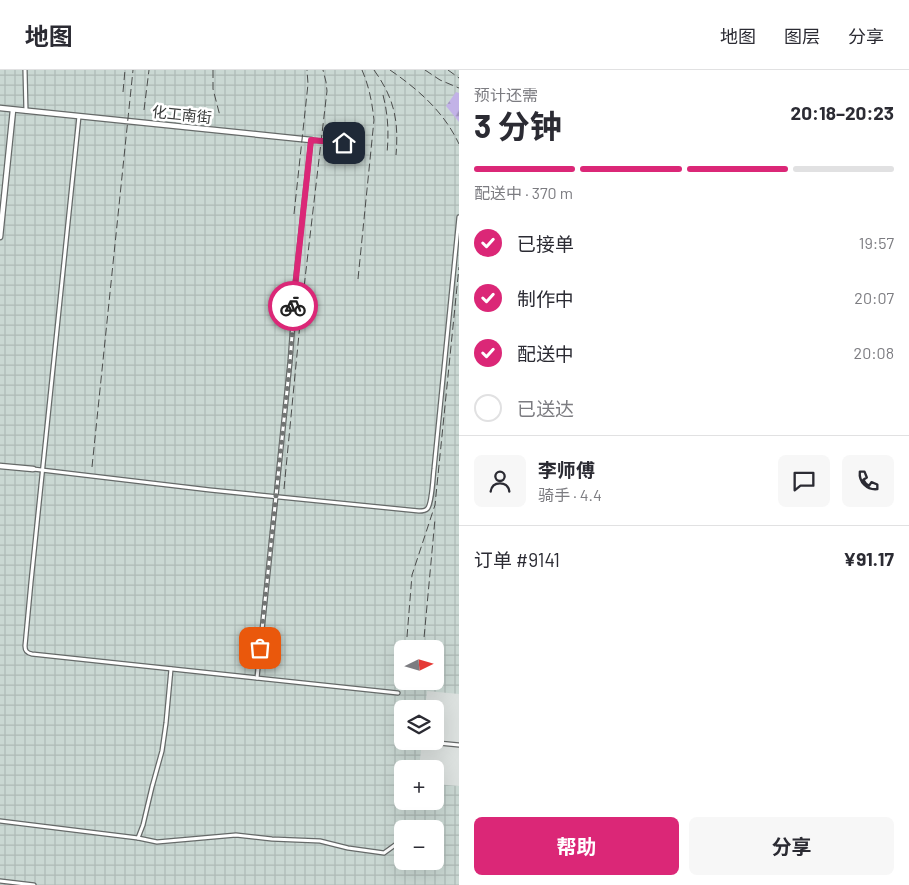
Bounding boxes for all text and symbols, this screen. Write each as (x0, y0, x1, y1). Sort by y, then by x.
text: 地图 (25, 21, 73, 50)
text: 地图 (720, 25, 756, 47)
text: 图层 (784, 25, 820, 47)
text: 分享 (848, 25, 884, 47)
text: 预计还需 (474, 85, 538, 104)
text: 20:18–20:23 (791, 101, 894, 124)
street label: 化工南街 (151, 102, 213, 126)
text: 3 分钟 (474, 106, 562, 144)
pin (323, 122, 365, 164)
icon: home (330, 129, 358, 157)
text: 配送中 · 370 m (474, 183, 573, 202)
icon: check (474, 229, 502, 257)
text: 已接单 (517, 232, 574, 255)
text: 19:57 (859, 233, 894, 252)
courier (268, 281, 318, 331)
icon: check (474, 284, 502, 312)
text: 制作中 (517, 287, 574, 310)
text: 20:07 (854, 288, 894, 307)
icon: bike (279, 292, 307, 320)
icon: check (474, 339, 502, 367)
text: 配送中 (517, 342, 574, 365)
text: 20:08 (854, 343, 894, 362)
text: 已送达 (517, 397, 574, 420)
button: person (474, 455, 526, 507)
button: chat (778, 455, 830, 507)
button: phone (842, 455, 894, 507)
text: 李师傅 (538, 458, 595, 481)
text: 骑手 · 4.4 (538, 485, 602, 504)
text: ¥91.17 (843, 547, 894, 570)
text: 订单 #9141 (474, 548, 560, 571)
pin (239, 627, 281, 669)
icon: bag (246, 634, 274, 662)
north arrow (394, 640, 444, 690)
map controls (394, 640, 444, 870)
button: layers (394, 700, 444, 750)
button: + (394, 760, 444, 810)
button: 帮助 (474, 817, 679, 875)
button: 分享 (689, 817, 894, 875)
button: − (394, 820, 444, 870)

